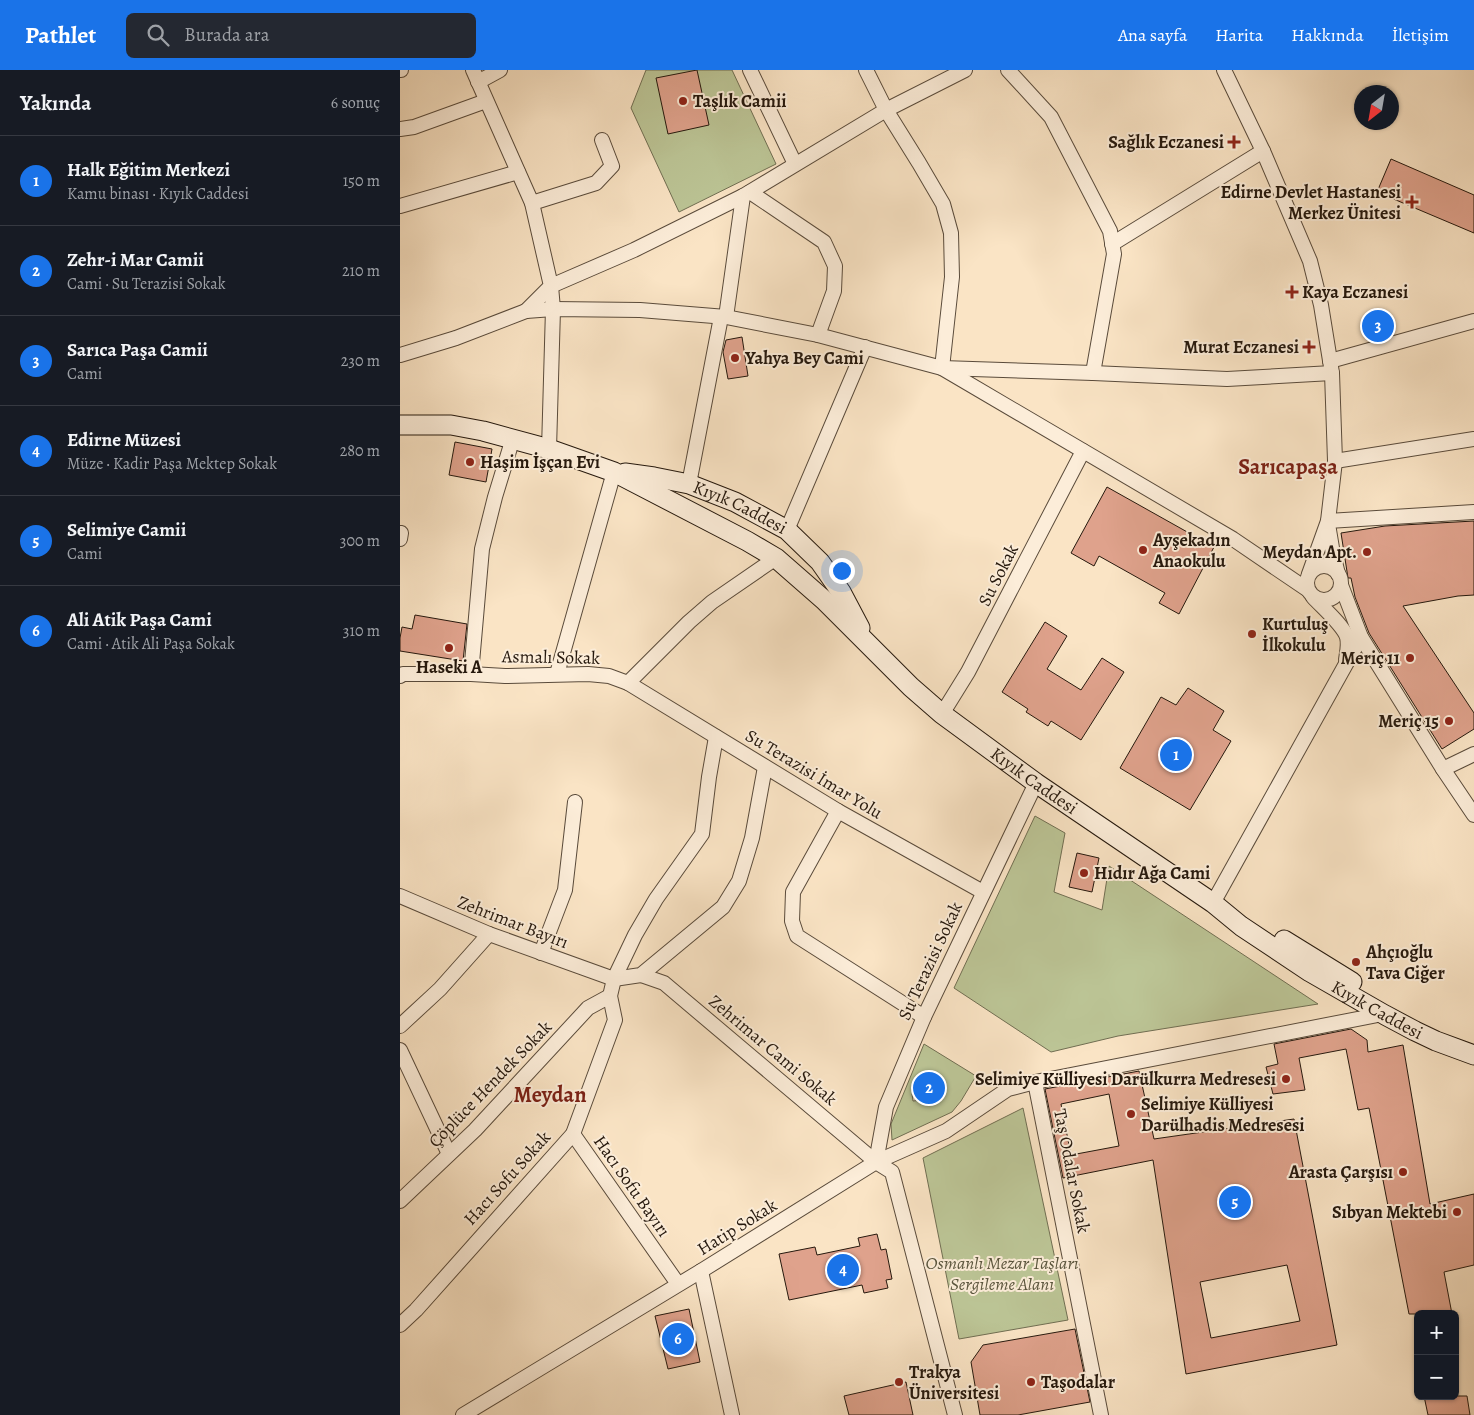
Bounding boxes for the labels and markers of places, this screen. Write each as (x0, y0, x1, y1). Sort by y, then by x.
place label: Taşlık Camii (693, 89, 786, 113)
marker: Taşlık Camii (677, 95, 689, 107)
place label: Sağlık Eczanesi (1108, 130, 1224, 154)
marker: Sağlık Eczanesi (1228, 136, 1240, 148)
place label: Edirne Devlet Hastanesi Merkez Ünitesi (1221, 180, 1401, 225)
marker: Edirne Devlet Hastanesi Merkez Ünitesi (1405, 195, 1419, 209)
place label: Kaya Eczanesi (1302, 280, 1408, 304)
marker: Kaya Eczanesi (1286, 286, 1298, 298)
pin: 3 (1362, 307, 1394, 345)
place label: Murat Eczanesi (1183, 335, 1299, 359)
marker: Murat Eczanesi (1303, 341, 1315, 353)
place label: Yahya Bey Cami (744, 346, 864, 370)
marker: Yahya Bey Cami (729, 352, 741, 364)
place label: Haşim İşçan Evi (480, 450, 600, 474)
marker: Haşim İşçan Evi (464, 456, 476, 468)
place label: Ayşekadın Anaokulu (1152, 528, 1231, 573)
place label: Meydan Apt. (1263, 540, 1357, 564)
marker: Ayşekadın Anaokulu (1137, 544, 1149, 556)
marker: Meydan Apt. (1361, 546, 1373, 558)
place label: Kurtuluş İlkokulu (1262, 612, 1328, 657)
marker: Kurtuluş İlkokulu (1246, 628, 1258, 640)
marker: Haseki A (443, 642, 455, 654)
place label: Meriç 11 (1340, 646, 1401, 670)
marker: Meriç 11 (1404, 652, 1416, 664)
place label: Haseki A (416, 655, 483, 679)
place label: Meriç 15 (1378, 709, 1439, 733)
marker: Meriç 15 (1443, 715, 1455, 727)
pin: 1 (1160, 736, 1192, 774)
place label: Hıdır Ağa Cami (1094, 861, 1210, 885)
marker: Hıdır Ağa Cami (1078, 867, 1090, 879)
place label: Ahçıoğlu Tava Ciğer (1365, 940, 1445, 985)
marker: Ahçıoğlu Tava Ciğer (1350, 956, 1362, 968)
place label: Selimiye Külliyesi Darülkurra Medresesi (975, 1067, 1276, 1091)
pin: 2 (913, 1069, 945, 1107)
marker: Selimiye Külliyesi Darülkurra Medresesi (1280, 1073, 1292, 1085)
place label: Selimiye Külliyesi Darülhadis Medresesi (1141, 1092, 1305, 1137)
marker: Selimiye Külliyesi Darülhadis Medresesi (1125, 1108, 1137, 1120)
place label: Arasta Çarşısı (1288, 1160, 1393, 1184)
marker: Arasta Çarşısı (1397, 1166, 1409, 1178)
pin: 5 (1219, 1183, 1251, 1221)
place label: Sıbyan Mektebi (1332, 1200, 1447, 1224)
marker: Sıbyan Mektebi (1451, 1206, 1463, 1218)
pin: 4 (827, 1251, 859, 1289)
pin: 6 (662, 1320, 694, 1358)
place label: Trakya Üniversitesi (909, 1360, 999, 1405)
place label: Taşodalar (1041, 1370, 1116, 1394)
marker: Trakya Üniversitesi (893, 1376, 905, 1388)
marker: Taşodalar (1025, 1376, 1037, 1388)

